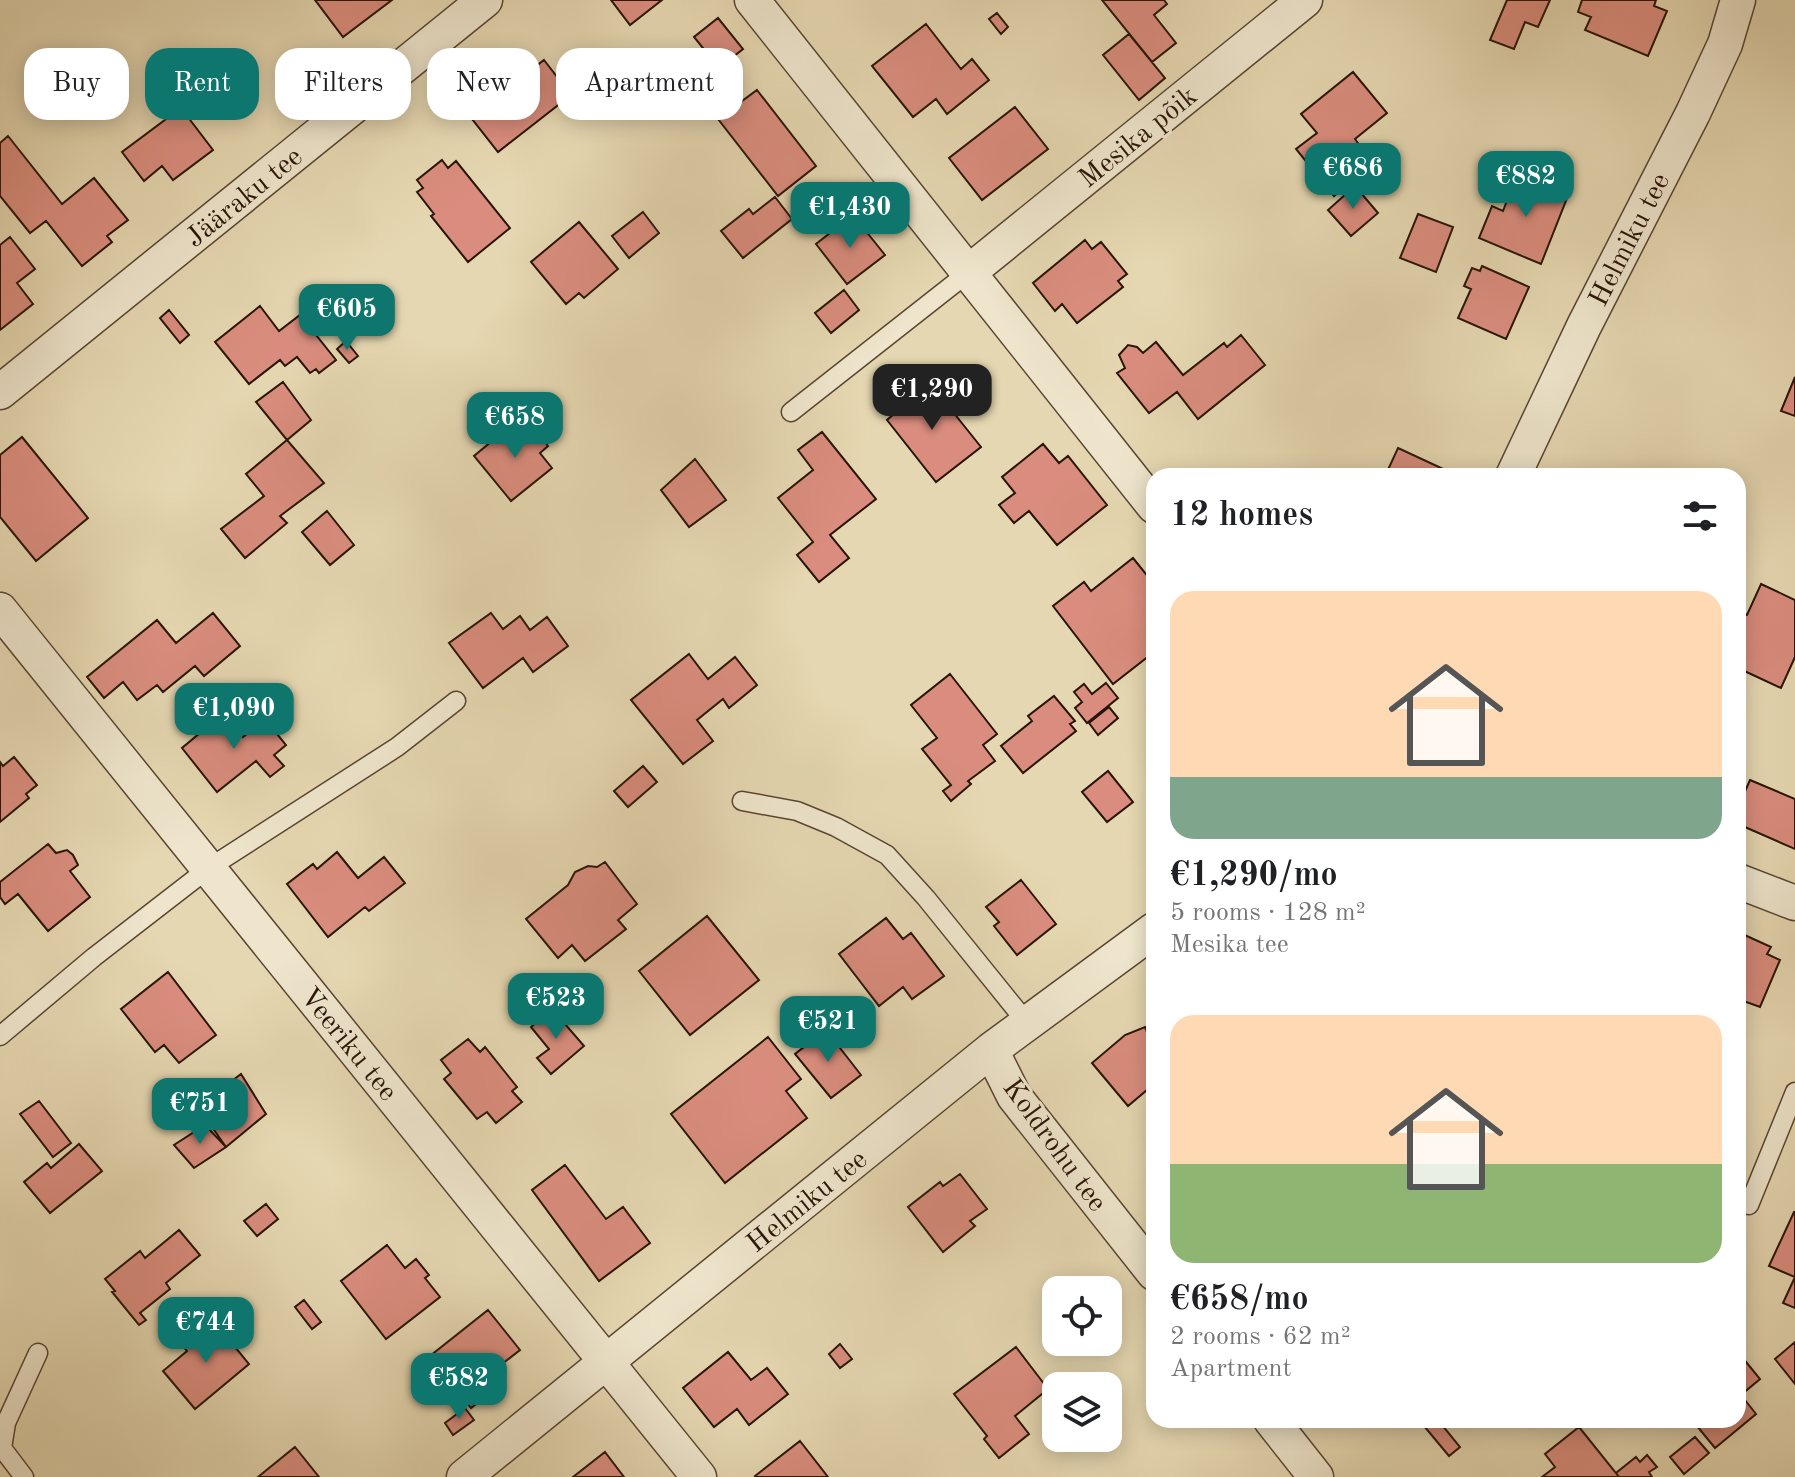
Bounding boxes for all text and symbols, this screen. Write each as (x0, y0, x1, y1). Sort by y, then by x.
chip: Buy (24, 48, 129, 120)
chip: Rent (145, 48, 259, 120)
chip: Filters (275, 48, 411, 120)
chip: New (427, 48, 540, 120)
chip: Apartment (556, 48, 743, 120)
street label: Mesika põik (1075, 83, 1203, 194)
street label: Jääraku tee (181, 143, 308, 254)
pin: €686 (1306, 143, 1400, 211)
pin: €882 (1479, 151, 1573, 219)
text: €686 (1323, 156, 1383, 182)
text: €882 (1496, 164, 1556, 190)
street label: Helmiku tee (1585, 169, 1676, 311)
pin: €1,430 (785, 182, 915, 250)
text: €1,430 (809, 195, 891, 221)
pin: €605 (300, 284, 394, 352)
text: €605 (317, 297, 377, 323)
pin: €1,290 (867, 364, 997, 432)
text: €1,290 (891, 377, 973, 403)
pin: €658 (468, 392, 562, 460)
text: €658 (485, 405, 545, 431)
icon: filters (1678, 494, 1722, 538)
text: 12 homes (1170, 499, 1313, 533)
icon: home (1374, 643, 1518, 787)
pin: €1,090 (169, 683, 299, 751)
text: €1,090 (193, 696, 275, 722)
text: €1,290/mo (1170, 859, 1338, 893)
text: 5 rooms · 128 m² (1170, 900, 1366, 926)
text: Mesika tee (1170, 932, 1289, 958)
pin: €523 (509, 973, 603, 1041)
street label: Veeriku tee (294, 983, 402, 1107)
text: €523 (526, 986, 586, 1012)
pin: €521 (781, 996, 875, 1064)
text: €521 (798, 1009, 858, 1035)
icon: home (1374, 1067, 1518, 1211)
street label: Koldrohu tee (996, 1074, 1111, 1217)
pin: €751 (153, 1078, 247, 1146)
text: €751 (170, 1091, 230, 1117)
street label: Helmiku tee (743, 1146, 873, 1259)
map controls (1042, 1276, 1122, 1452)
button: locate (1042, 1276, 1122, 1356)
text: €658/mo (1170, 1283, 1309, 1317)
pin: €744 (159, 1297, 253, 1365)
text: €744 (176, 1310, 236, 1336)
text: 2 rooms · 62 m² (1170, 1324, 1351, 1350)
pin: €582 (412, 1353, 506, 1421)
text: Apartment (1170, 1356, 1292, 1382)
text: €582 (429, 1366, 489, 1392)
button: layers (1042, 1372, 1122, 1452)

